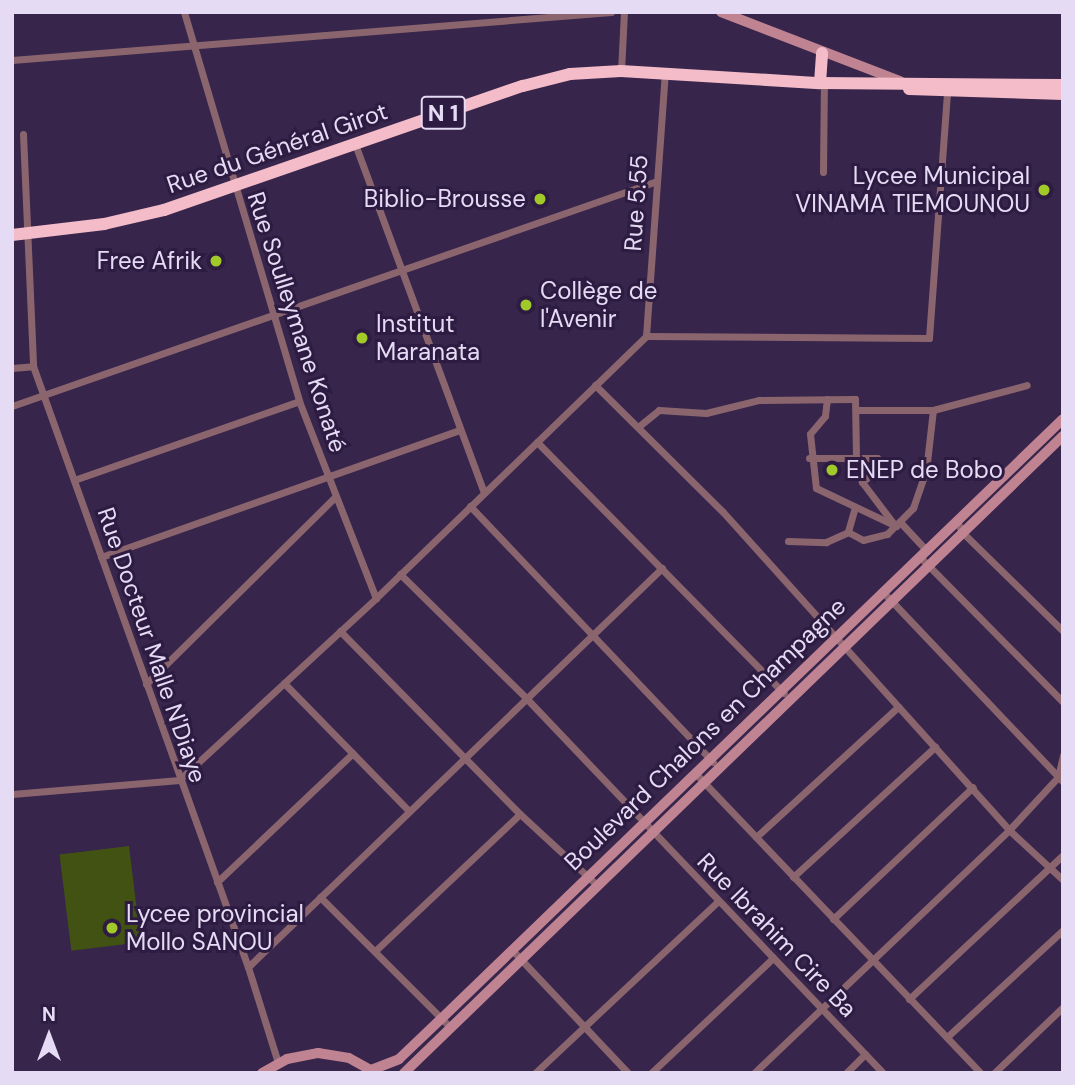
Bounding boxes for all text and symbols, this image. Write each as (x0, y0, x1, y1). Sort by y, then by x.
road number: N 1 (420, 94, 466, 132)
street label: Rue du Général Girot (163, 97, 391, 199)
street label: Rue 5.55 (618, 154, 654, 252)
place label: Lycee Municipal VINAMA TIEMOUNOU (795, 162, 1030, 218)
marker: Lycee Municipal VINAMA TIEMOUNOU (1036, 182, 1052, 198)
place label: Biblio-Brousse (364, 185, 526, 213)
street label: Rue Soulleymane Konaté (241, 188, 353, 456)
marker: Biblio-Brousse (532, 191, 548, 207)
place label: Free Afrik (97, 247, 202, 275)
marker: Free Afrik (208, 253, 224, 269)
place label: Collège de l'Avenir (540, 277, 657, 333)
marker: Collège de l'Avenir (518, 297, 534, 313)
place label: Institut Maranata (376, 310, 480, 366)
marker: Institut Maranata (354, 330, 370, 346)
place label: ENEP de Bobo (846, 456, 1003, 484)
marker: ENEP de Bobo (824, 462, 840, 478)
street label: Rue Docteur Malle N'Diaye (91, 504, 213, 786)
street label: Boulevard Chalons en Champagne (558, 592, 852, 876)
street label: Rue Ibrahim Cire Ba (691, 847, 863, 1023)
place label: Lycee provincial Mollo SANOU (126, 900, 304, 956)
marker: Lycee provincial Mollo SANOU (104, 920, 120, 936)
north arrow (14, 1001, 84, 1071)
text: N (42, 1002, 56, 1027)

